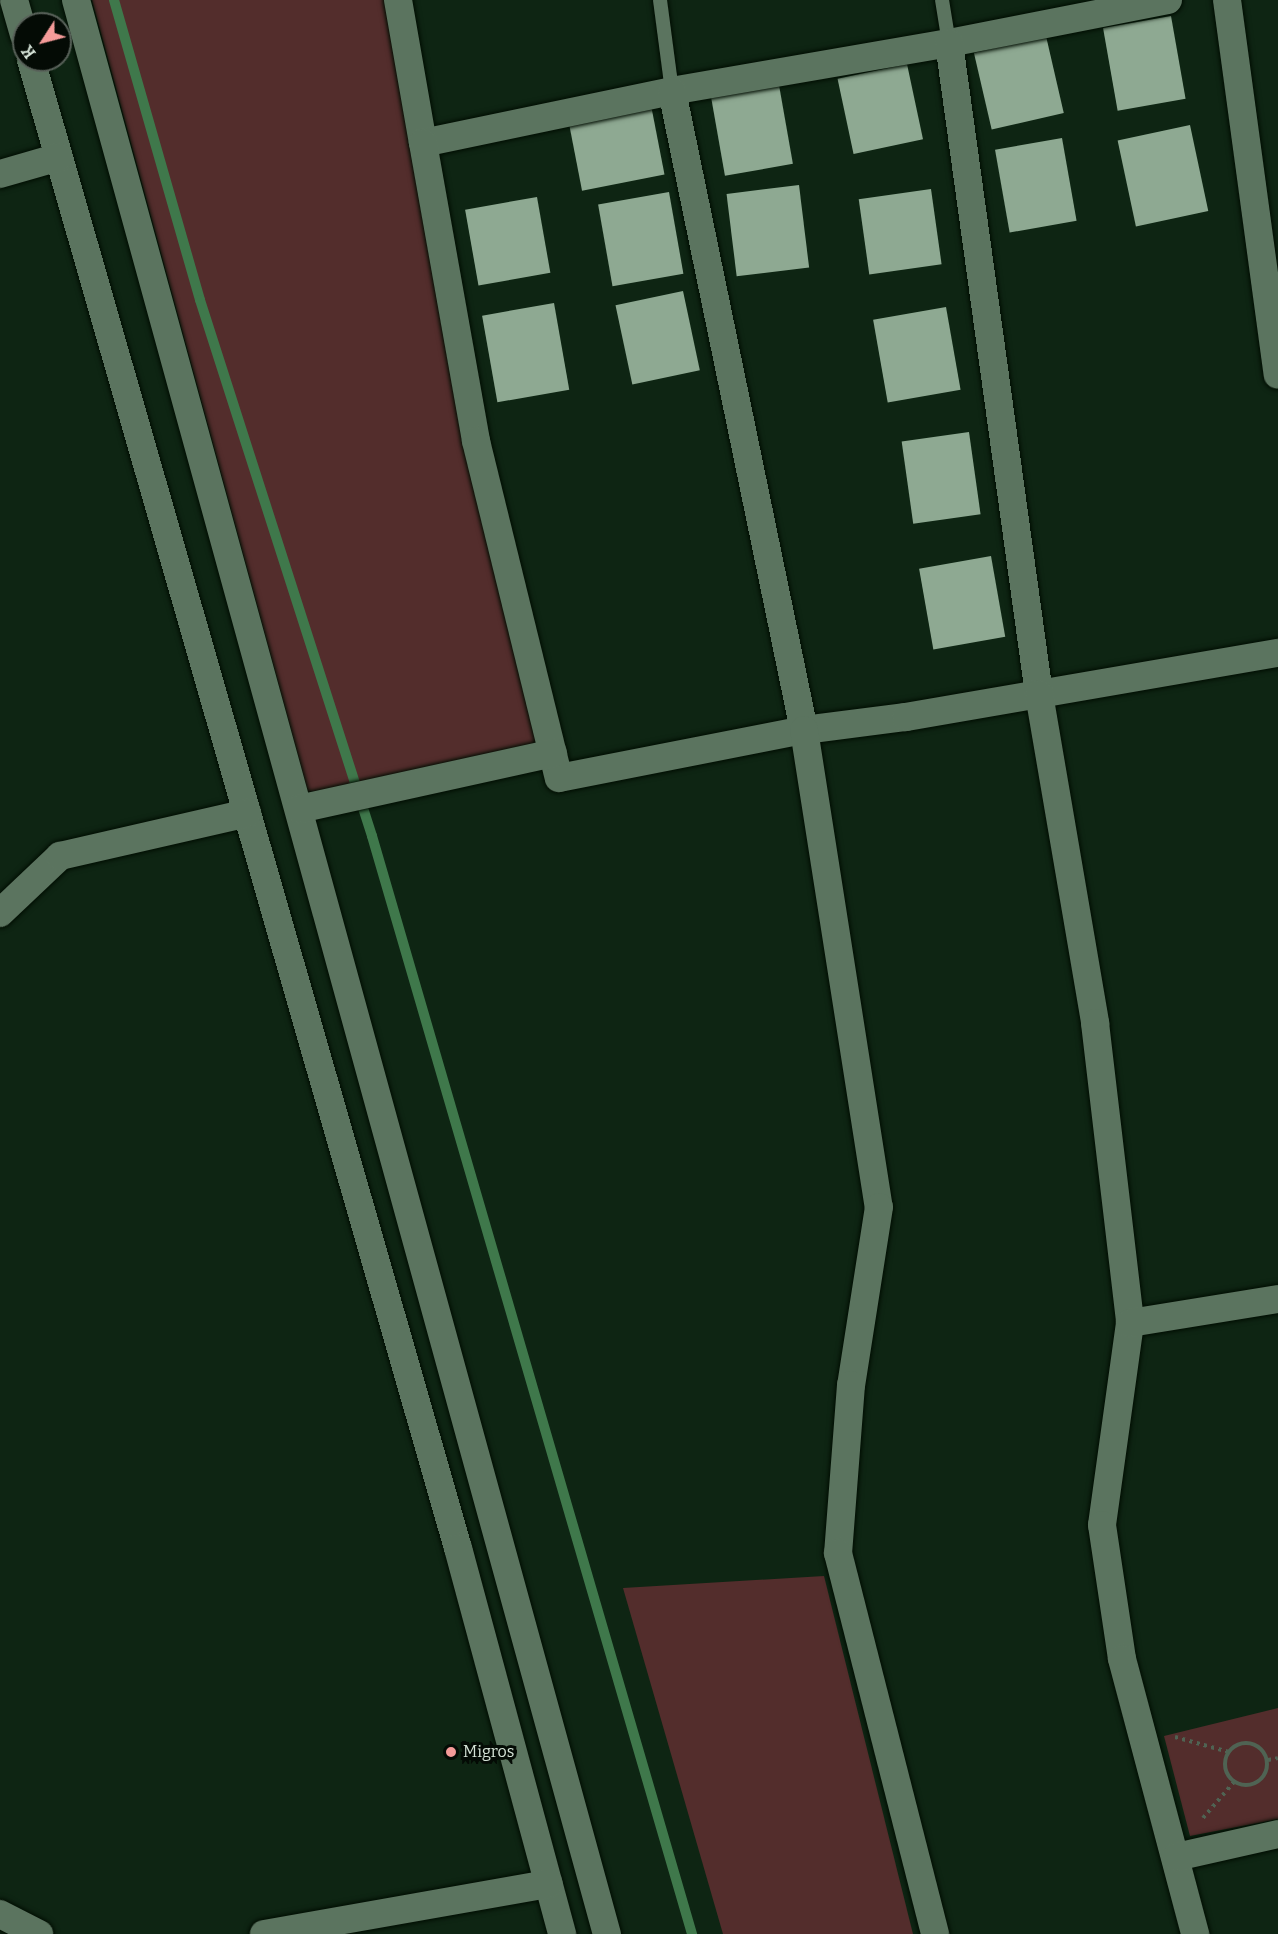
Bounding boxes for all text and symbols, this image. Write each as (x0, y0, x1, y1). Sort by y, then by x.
north arrow (12, 12, 72, 72)
text: K (18, 41, 40, 62)
place label: Migros (463, 1742, 514, 1762)
marker: Migros (444, 1745, 458, 1759)

